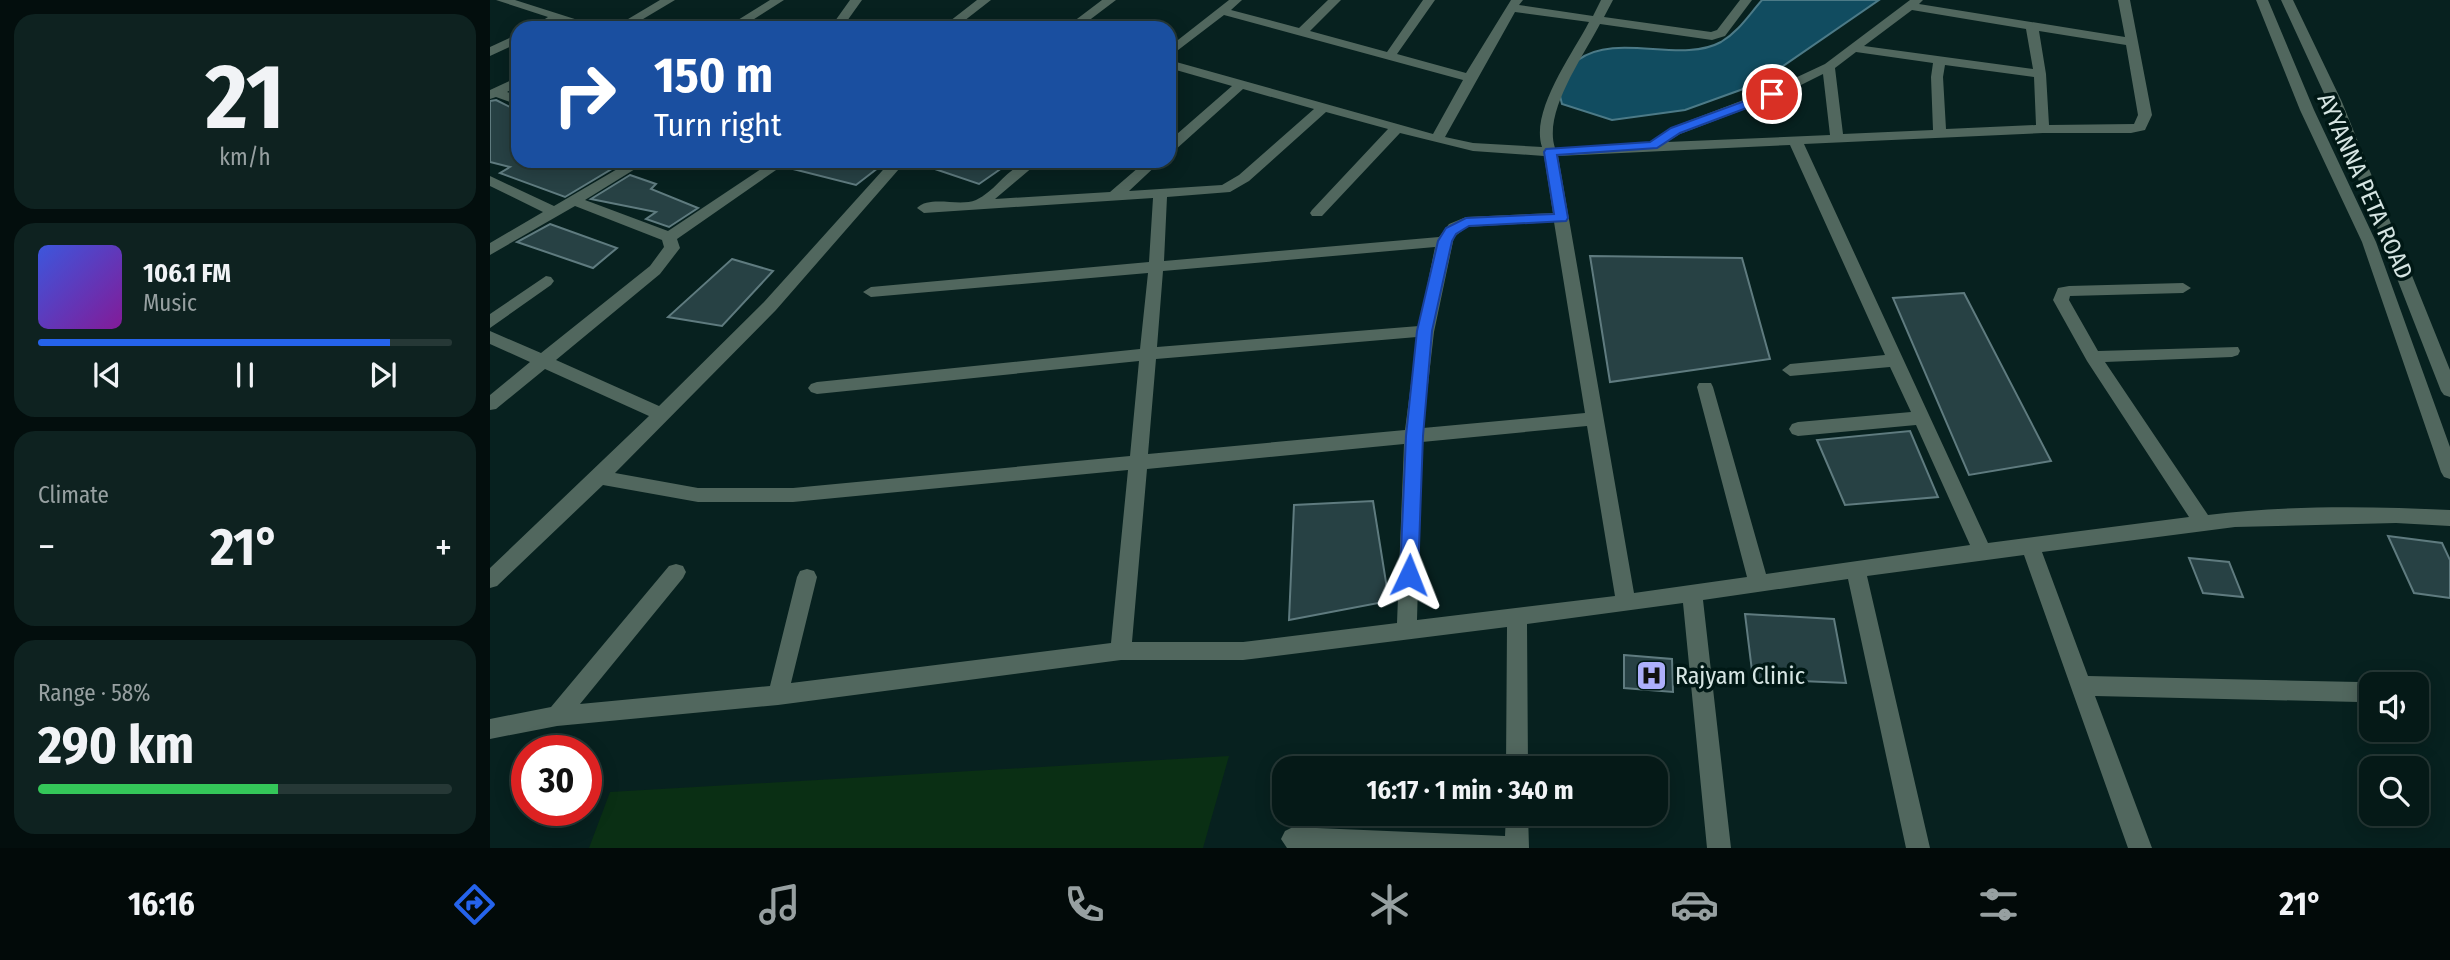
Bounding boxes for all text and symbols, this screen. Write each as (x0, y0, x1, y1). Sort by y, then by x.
text: 21 (205, 43, 285, 152)
text: 150 m (654, 46, 773, 105)
icon: right (539, 49, 630, 140)
pin (1742, 64, 1802, 124)
icon: arrive (1753, 75, 1791, 113)
street label: AYYANNA PETA ROAD (2311, 89, 2419, 283)
text: Turn right (654, 106, 781, 144)
text: km/h (219, 143, 271, 171)
text: 106.1 FM (143, 258, 231, 289)
text: Music (143, 289, 197, 317)
icon: previous (88, 356, 126, 394)
icon: pause (226, 356, 264, 394)
icon: next (364, 356, 402, 394)
text: Climate (38, 481, 109, 509)
text: 21° (210, 516, 280, 579)
text: − (38, 524, 55, 570)
text: + (435, 524, 452, 570)
position arrow (1372, 538, 1446, 612)
hospital icon: Rajyam Clinic (1635, 659, 1669, 693)
place label: Rajyam Clinic (1675, 662, 1805, 690)
map controls (2359, 672, 2429, 826)
button: sound (2359, 672, 2429, 742)
text: Range · 58% (38, 679, 150, 707)
text: 290 km (38, 714, 194, 777)
speed limit sign: 30 (511, 735, 602, 826)
button: search (2359, 756, 2429, 826)
text: 16:17 · 1 min · 340 m (1367, 775, 1573, 806)
icon: directions (450, 880, 499, 929)
icon: music (755, 880, 804, 929)
icon: phone (1060, 880, 1109, 929)
icon: climate (1365, 880, 1414, 929)
icon: car (1670, 880, 1719, 929)
icon: filters (1974, 880, 2023, 929)
text: 16:16 (128, 885, 195, 923)
text: 21° (2279, 885, 2322, 923)

